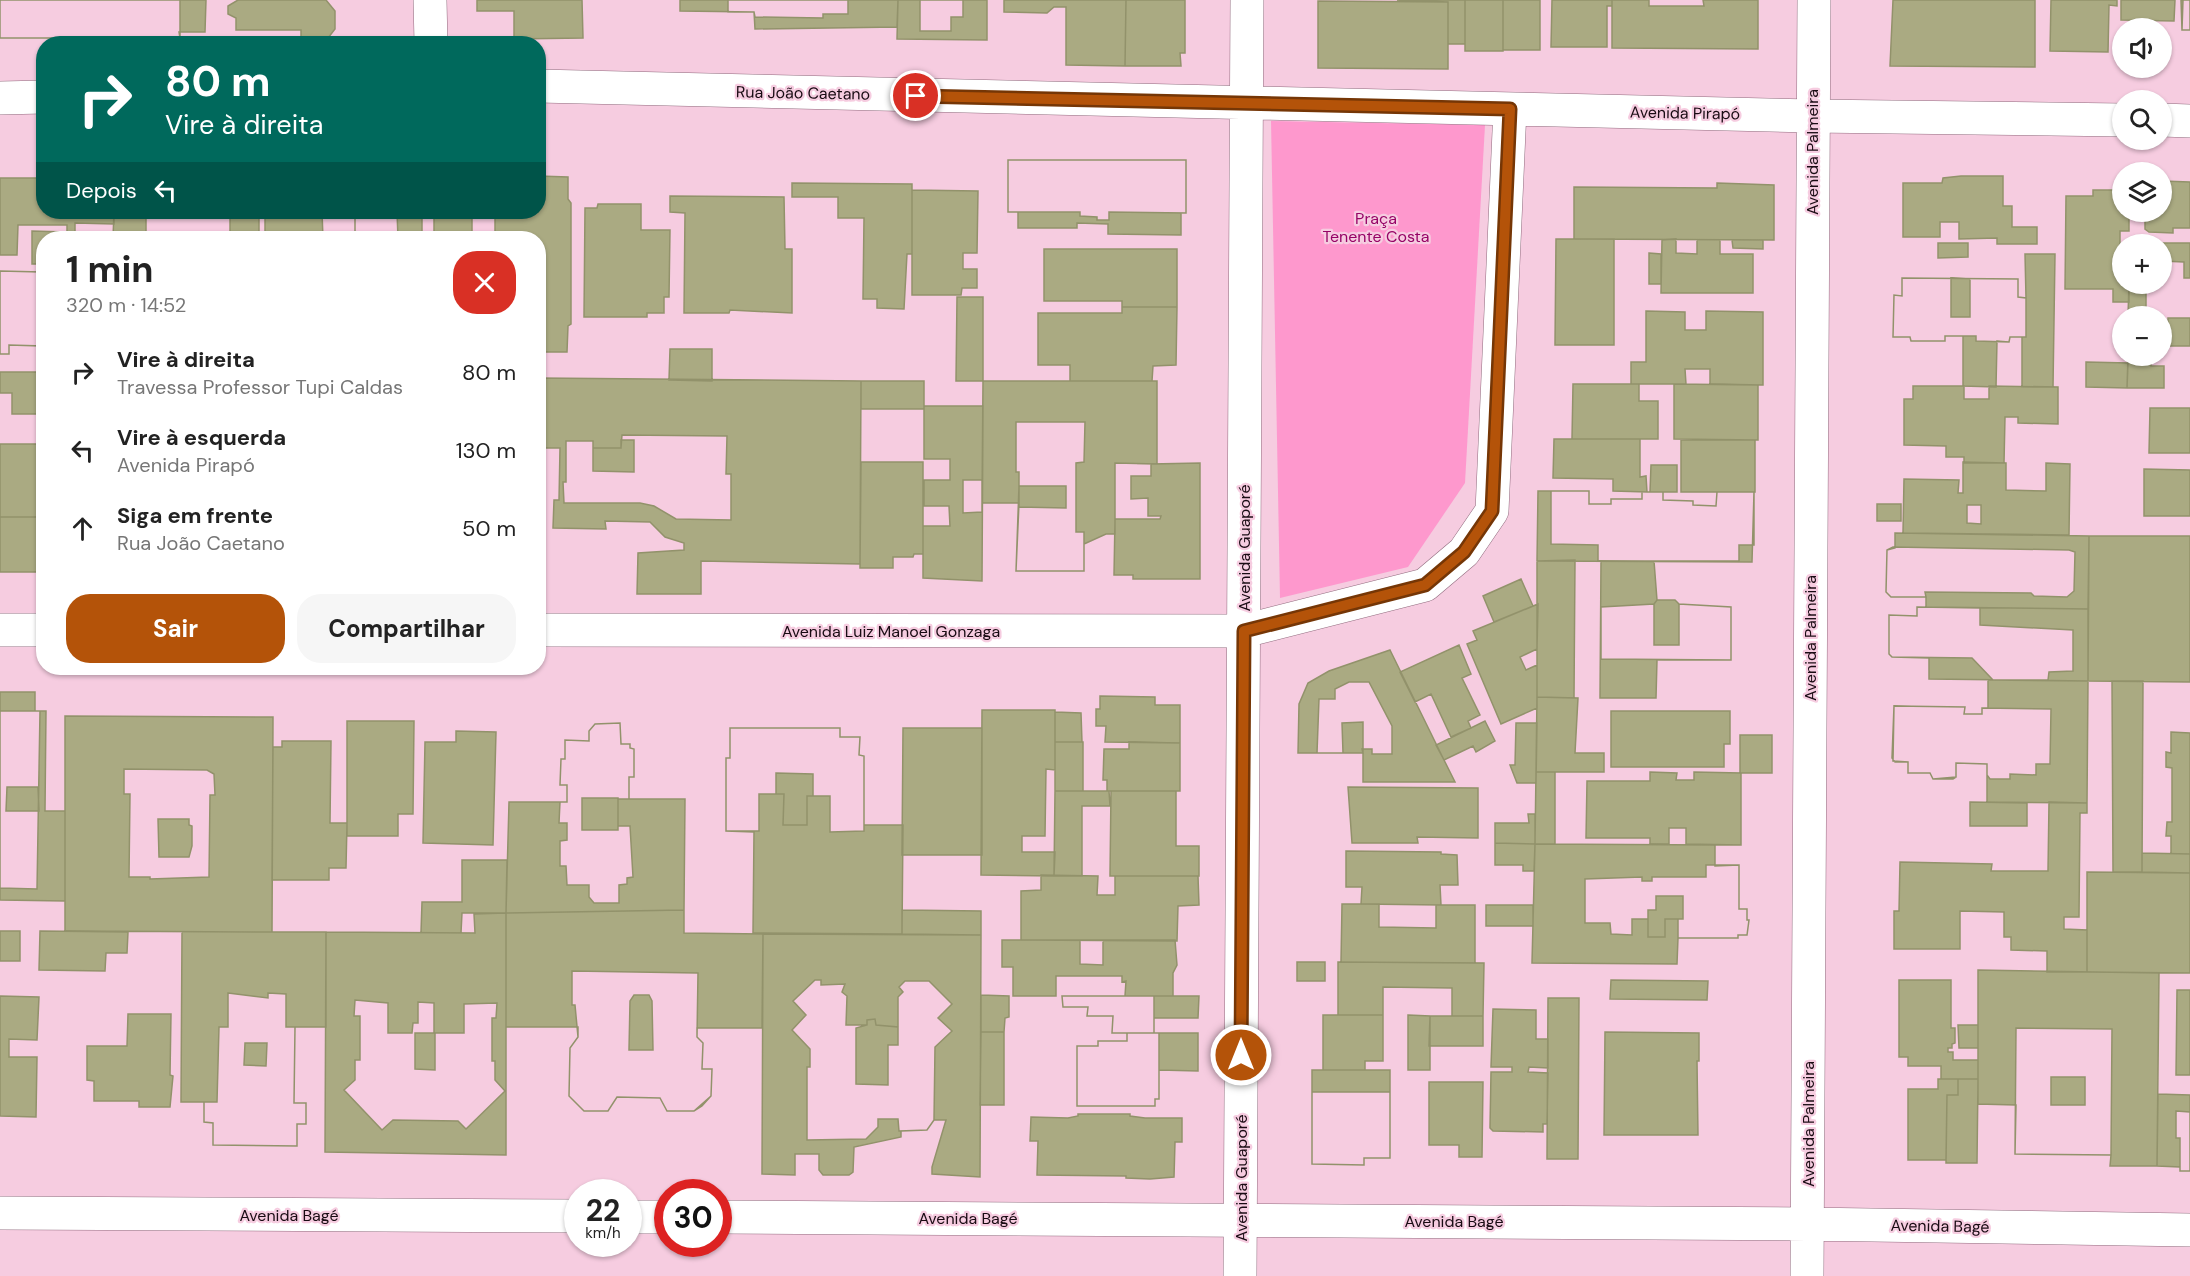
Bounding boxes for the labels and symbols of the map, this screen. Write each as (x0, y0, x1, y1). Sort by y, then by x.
pin (890, 70, 941, 121)
street label: Rua João Caetano (736, 81, 870, 105)
street label: Avenida Palmeira (1802, 89, 1823, 215)
street label: Avenida Pirapó (1630, 102, 1740, 124)
park label: Praça Tenente Costa (1322, 208, 1430, 247)
street label: Avenida Guaporé (1234, 484, 1255, 612)
street label: Avenida Palmeira (1800, 575, 1821, 701)
street label: Avenida Luiz Manoel Gonzaga (782, 621, 1000, 642)
position arrow (1209, 1023, 1273, 1087)
street label: Avenida Palmeira (1798, 1061, 1819, 1187)
street label: Avenida Guaporé (1231, 1114, 1252, 1242)
speed limit sign: 30 (654, 1179, 732, 1257)
street label: Avenida Bagé (240, 1205, 339, 1226)
street label: Avenida Bagé (919, 1208, 1018, 1229)
street label: Avenida Bagé (1405, 1211, 1504, 1232)
street label: Avenida Bagé (1890, 1215, 1990, 1237)

